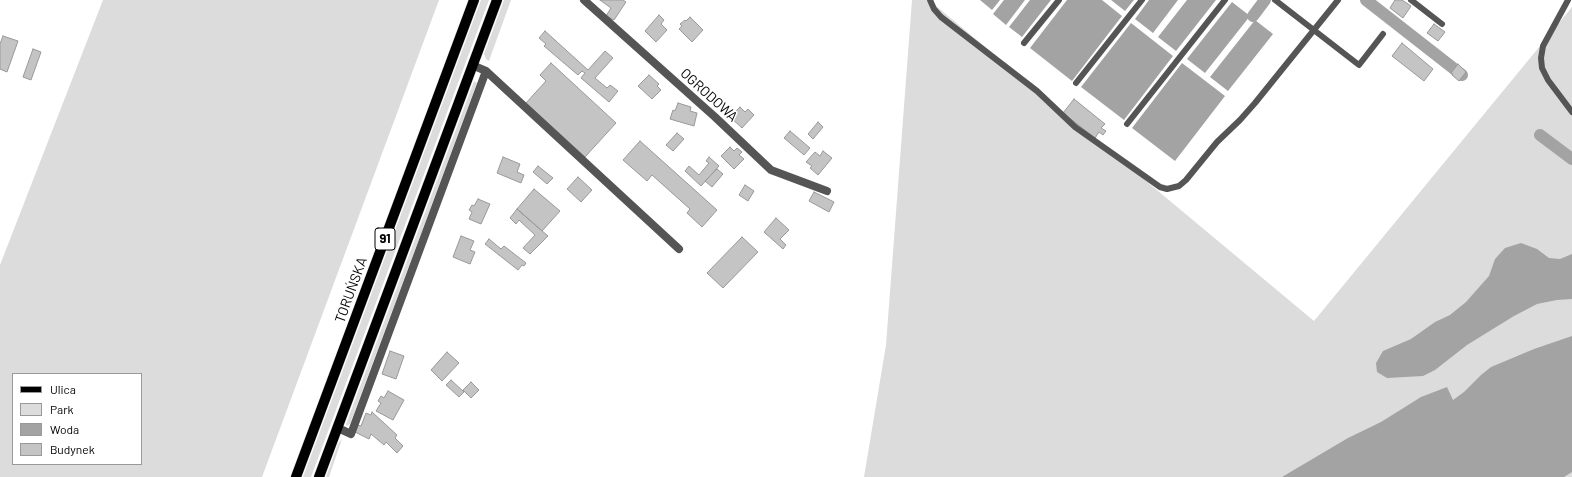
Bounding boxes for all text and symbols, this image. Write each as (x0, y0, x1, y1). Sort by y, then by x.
street label: OGRODOWA (677, 65, 741, 125)
road number: 91 (375, 228, 395, 250)
street label: TORUŃSKA (331, 255, 371, 325)
legend (12, 373, 142, 465)
text: Ulica (50, 382, 76, 396)
text: Park (50, 402, 74, 416)
text: Woda (50, 422, 79, 436)
text: Budynek (50, 442, 95, 456)

